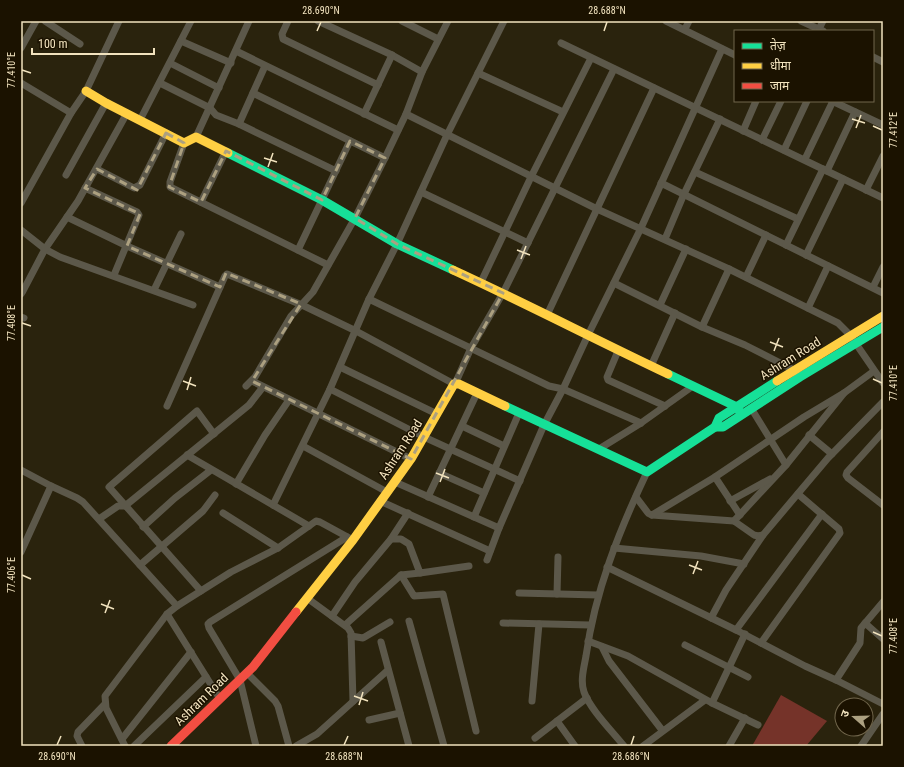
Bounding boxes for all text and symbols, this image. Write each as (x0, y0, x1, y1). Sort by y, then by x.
text: 28.690°N (302, 5, 340, 16)
text: 28.688°N (588, 5, 626, 16)
scale bar (32, 30, 154, 56)
legend (734, 30, 874, 102)
text: 100 m (38, 37, 68, 51)
text: तेज़ (770, 38, 787, 53)
text: 77.410°E (6, 52, 17, 88)
text: धीमा (770, 58, 792, 73)
text: जाम (770, 79, 790, 93)
text: 77.412°E (888, 112, 899, 148)
text: 77.408°E (6, 305, 17, 341)
street label: Ashram Road (757, 334, 823, 383)
text: 77.410°E (888, 365, 899, 401)
street label: Ashram Road (375, 416, 425, 482)
text: 77.406°E (6, 557, 17, 593)
text: 77.408°E (888, 618, 899, 654)
street label: Ashram Road (171, 670, 231, 729)
north arrow (834, 697, 874, 737)
text: उ (838, 708, 852, 719)
text: 28.690°N (38, 751, 76, 762)
text: 28.688°N (325, 751, 363, 762)
text: 28.686°N (612, 751, 650, 762)

